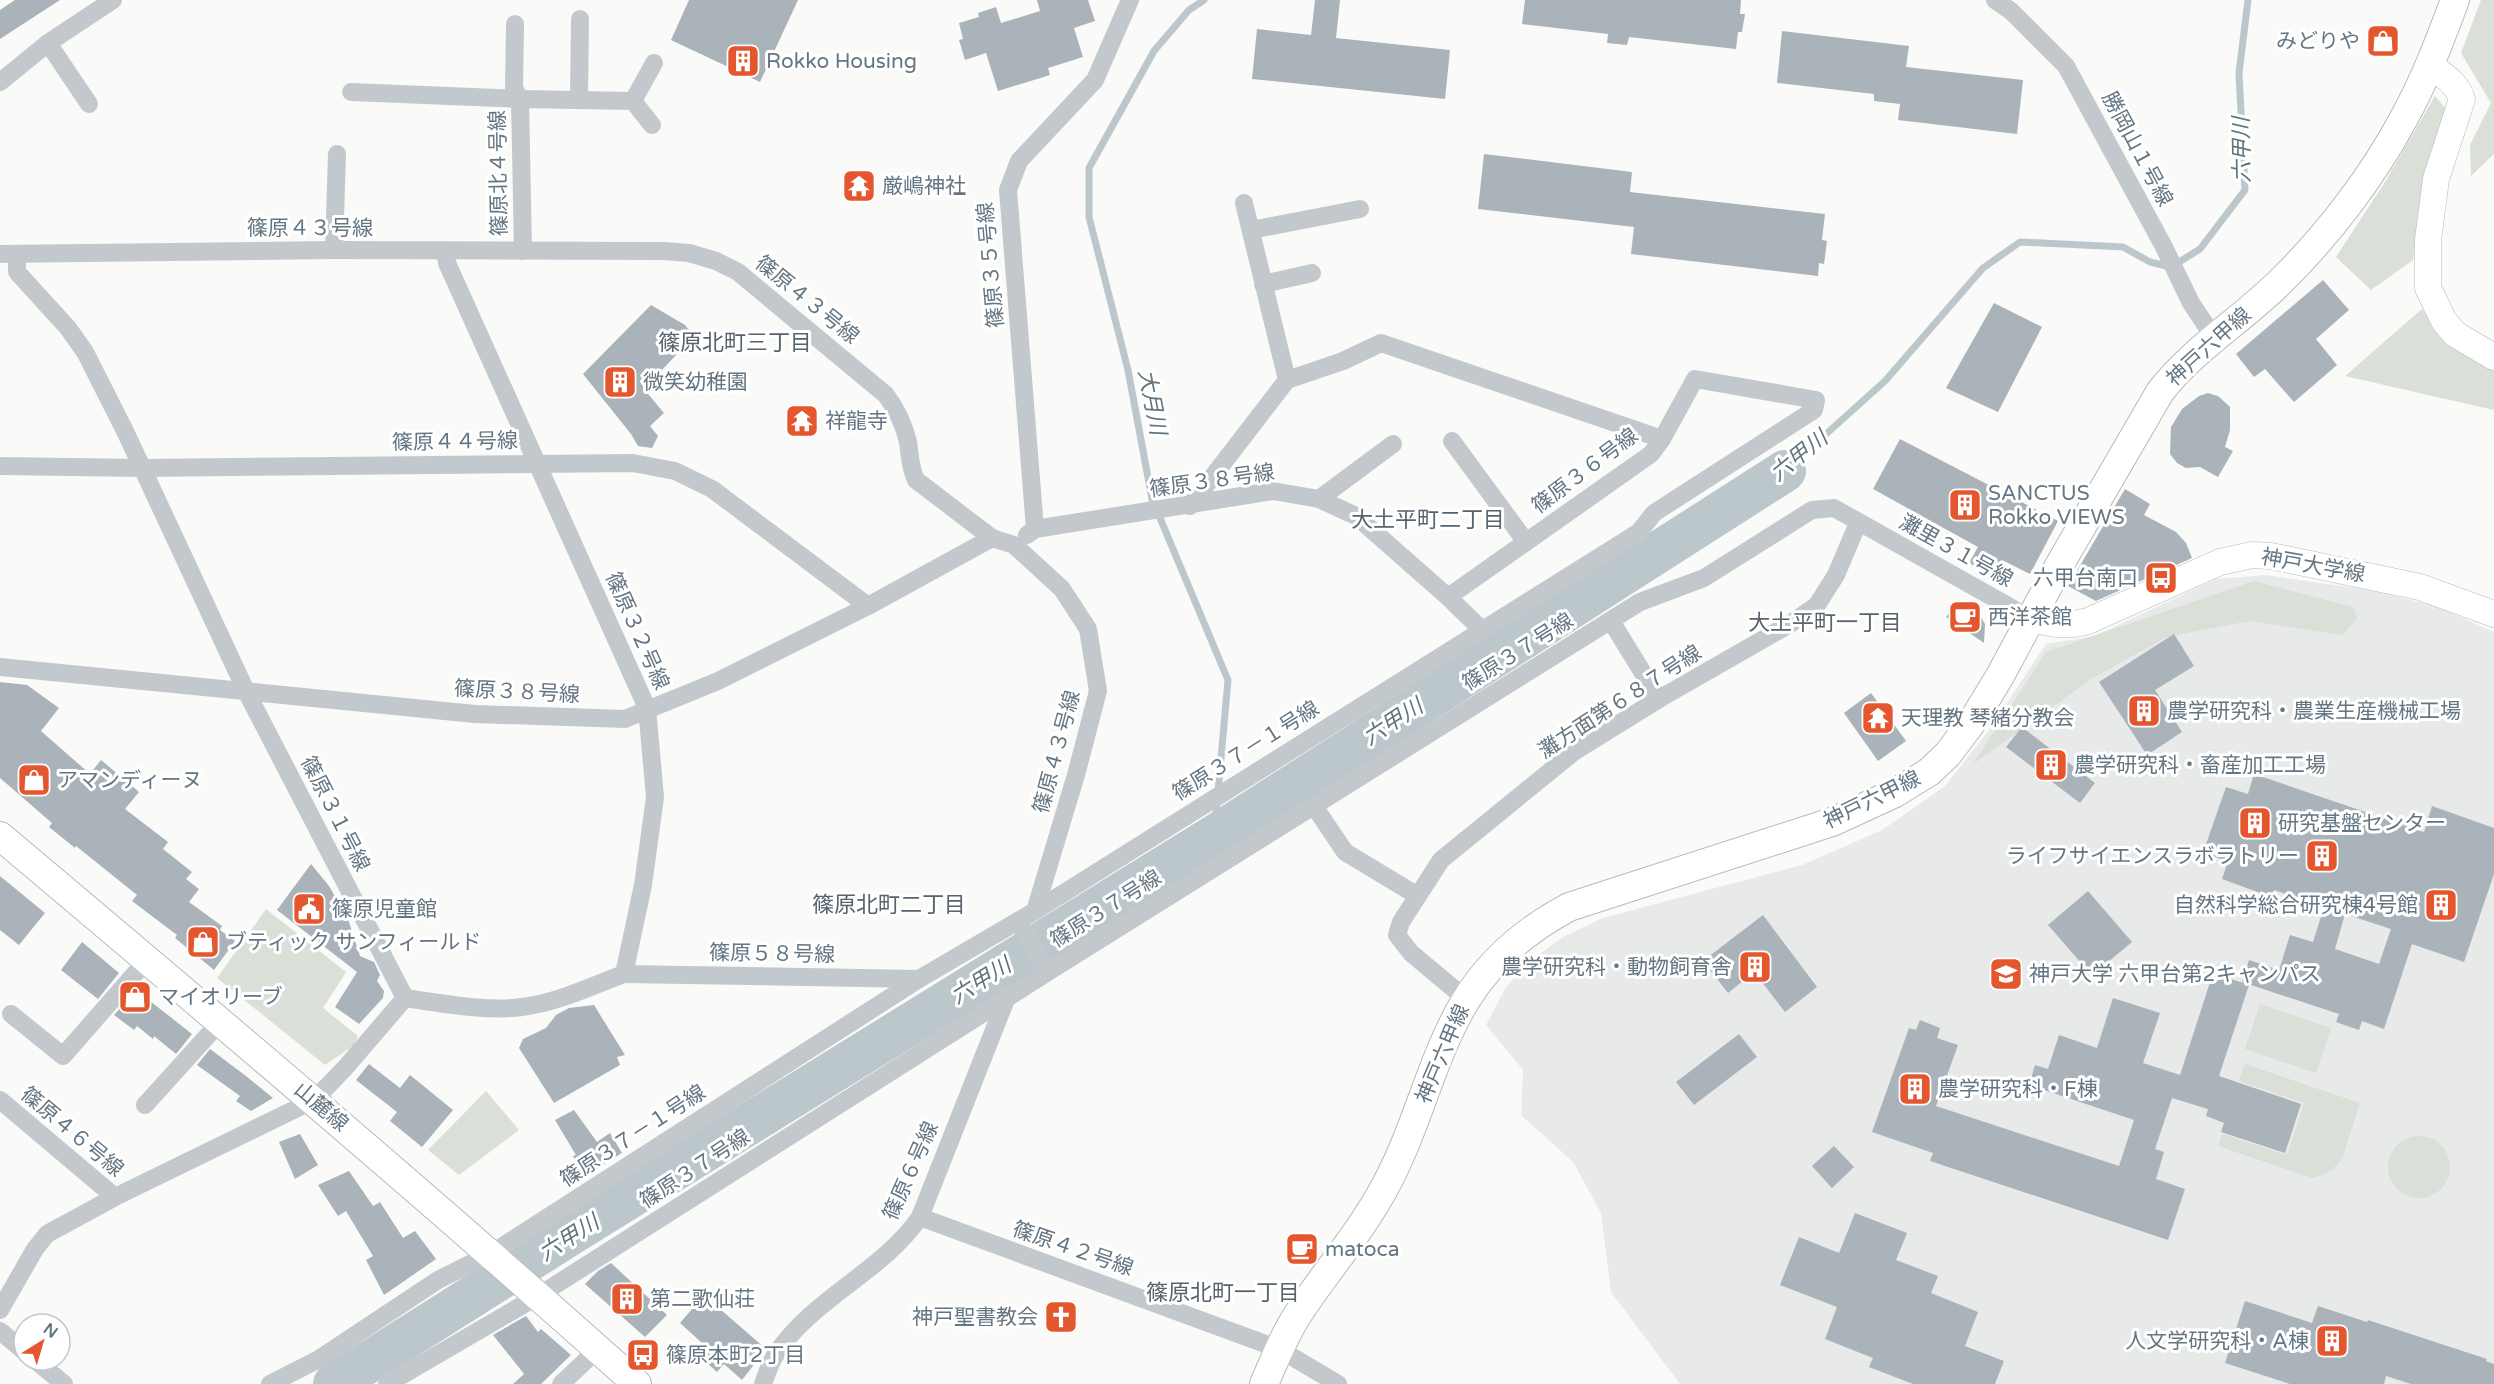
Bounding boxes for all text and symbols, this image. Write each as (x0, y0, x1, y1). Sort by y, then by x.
shop icon: みどりや (2365, 23, 2401, 59)
place label: みどりや (2276, 29, 2360, 54)
building icon: Rokko Housing (725, 43, 761, 79)
place label: Rokko Housing (766, 49, 917, 74)
street label: 勝岡山１号線 (2096, 88, 2178, 210)
street label: 篠原北４号線 (485, 110, 513, 236)
water label: 六甲川 (2228, 115, 2256, 183)
temple icon: 厳嶋神社 (841, 168, 877, 204)
place label: 厳嶋神社 (882, 174, 966, 199)
street label: 篠原３５号線 (973, 201, 1009, 329)
street label: 篠原４３号線 (247, 216, 373, 241)
street label: 篠原４３号線 (750, 251, 864, 349)
street label: 神戸六甲線 (2162, 303, 2256, 391)
district label: 篠原北町三丁目 (658, 330, 812, 356)
building icon: 微笑幼稚園 (602, 364, 638, 400)
water label: 大月川 (1133, 367, 1171, 439)
place label: 微笑幼稚園 (643, 370, 748, 395)
temple icon: 祥龍寺 (784, 403, 820, 439)
place label: 祥龍寺 (825, 409, 888, 434)
street label: 篠原３６号線 (1527, 423, 1643, 519)
water label: 六甲川 (1765, 424, 1834, 487)
street label: 篠原４４号線 (392, 428, 518, 456)
street label: 篠原３８号線 (1148, 460, 1276, 502)
place label: SANCTUS Rokko VIEWS (1988, 481, 2125, 530)
building icon: SANCTUS Rokko VIEWS (1947, 487, 1983, 523)
district label: 大土平町二丁目 (1351, 507, 1505, 533)
street label: 灘里３１号線 (1895, 510, 2017, 592)
street label: 神戸大学線 (2259, 545, 2367, 587)
bus stop icon: 六甲台南口 (2143, 560, 2179, 596)
place label: 六甲台南口 (2033, 566, 2138, 591)
street label: 篠原３２号線 (600, 568, 674, 694)
cafe icon: 西洋茶館 (1947, 599, 1983, 635)
place label: 西洋茶館 (1988, 605, 2072, 630)
street label: 篠原３７号線 (1458, 608, 1578, 696)
district label: 大土平町一丁目 (1748, 610, 1902, 636)
street label: 灘方面第６８７号線 (1534, 640, 1706, 764)
street label: 篠原３８号線 (453, 676, 581, 708)
street label: 篠原４３号線 (1029, 688, 1085, 816)
water label: 六甲川 (1358, 692, 1429, 751)
building icon: 農学研究科・農業生産機械工場 (2126, 693, 2162, 729)
street label: 篠原３７－１号線 (1168, 696, 1324, 806)
place label: 農学研究科・農業生産機械工場 (2167, 699, 2461, 724)
temple icon: 天理教 琴緒分教会 (1860, 700, 1896, 736)
place label: 天理教 琴緒分教会 (1901, 706, 2074, 731)
building icon: 農学研究科・畜産加工工場 (2033, 747, 2069, 783)
street label: 篠原３１号線 (295, 752, 375, 876)
place label: 農学研究科・畜産加工工場 (2074, 753, 2326, 778)
shop icon: アマンディーヌ (16, 762, 52, 798)
street label: 神戸六甲線 (1819, 766, 1925, 834)
place label: アマンディーヌ (57, 768, 203, 793)
building icon: 研究基盤センター (2237, 805, 2273, 841)
place label: 研究基盤センター (2278, 811, 2446, 836)
building icon: ライフサイエンスラボラトリー (2304, 838, 2340, 874)
place label: ライフサイエンスラボラトリー (2006, 844, 2299, 869)
street label: 篠原３７号線 (1046, 865, 1166, 953)
building icon: 自然科学総合研究棟4号館 (2423, 887, 2459, 923)
public building icon: 篠原児童館 (291, 891, 327, 927)
district label: 篠原北町二丁目 (812, 892, 966, 918)
place label: 自然科学総合研究棟4号館 (2174, 893, 2418, 918)
place label: 篠原児童館 (332, 897, 437, 922)
shop icon: ブティック サンフィールド (185, 924, 221, 960)
place label: ブティック サンフィールド (226, 930, 481, 955)
street label: 篠原５８号線 (709, 940, 835, 968)
building icon: 農学研究科・動物飼育舎 (1737, 949, 1773, 985)
water label: 六甲川 (946, 951, 1018, 1010)
place label: 農学研究科・動物飼育舎 (1501, 955, 1732, 980)
school or university icon: 神戸大学 六甲台第2キャンパス (1988, 956, 2024, 992)
place label: 神戸大学 六甲台第2キャンパス (2029, 962, 2321, 987)
shop icon: マイオリーブ (117, 979, 153, 1015)
place label: マイオリーブ (158, 985, 283, 1010)
street label: 神戸六甲線 (1411, 1001, 1475, 1107)
building icon: 農学研究科・F棟 (1897, 1071, 1933, 1107)
street label: 山麓線 (289, 1077, 353, 1137)
place label: 農学研究科・F棟 (1938, 1077, 2098, 1102)
street label: 篠原３７－１号線 (556, 1080, 710, 1192)
street label: 篠原４６号線 (16, 1082, 128, 1182)
street label: 篠原６号線 (878, 1118, 944, 1224)
street label: 篠原３７号線 (635, 1124, 755, 1214)
water label: 六甲川 (534, 1208, 606, 1267)
street label: 篠原４２号線 (1009, 1217, 1137, 1281)
cafe icon: matoca (1284, 1231, 1320, 1267)
place label: matoca (1325, 1237, 1399, 1262)
district label: 篠原北町一丁目 (1146, 1280, 1300, 1306)
building icon: 第二歌仙荘 (609, 1281, 645, 1317)
place label: 第二歌仙荘 (650, 1287, 755, 1312)
church icon: 神戸聖書教会 (1043, 1299, 1079, 1335)
place label: 神戸聖書教会 (912, 1305, 1038, 1330)
north arrow (12, 1312, 72, 1372)
text: N (39, 1319, 62, 1343)
building icon: 人文学研究科・A棟 (2314, 1323, 2350, 1359)
place label: 人文学研究科・A棟 (2125, 1329, 2309, 1354)
bus stop icon: 篠原本町2丁目 (625, 1337, 661, 1373)
place label: 篠原本町2丁目 (666, 1343, 805, 1368)

